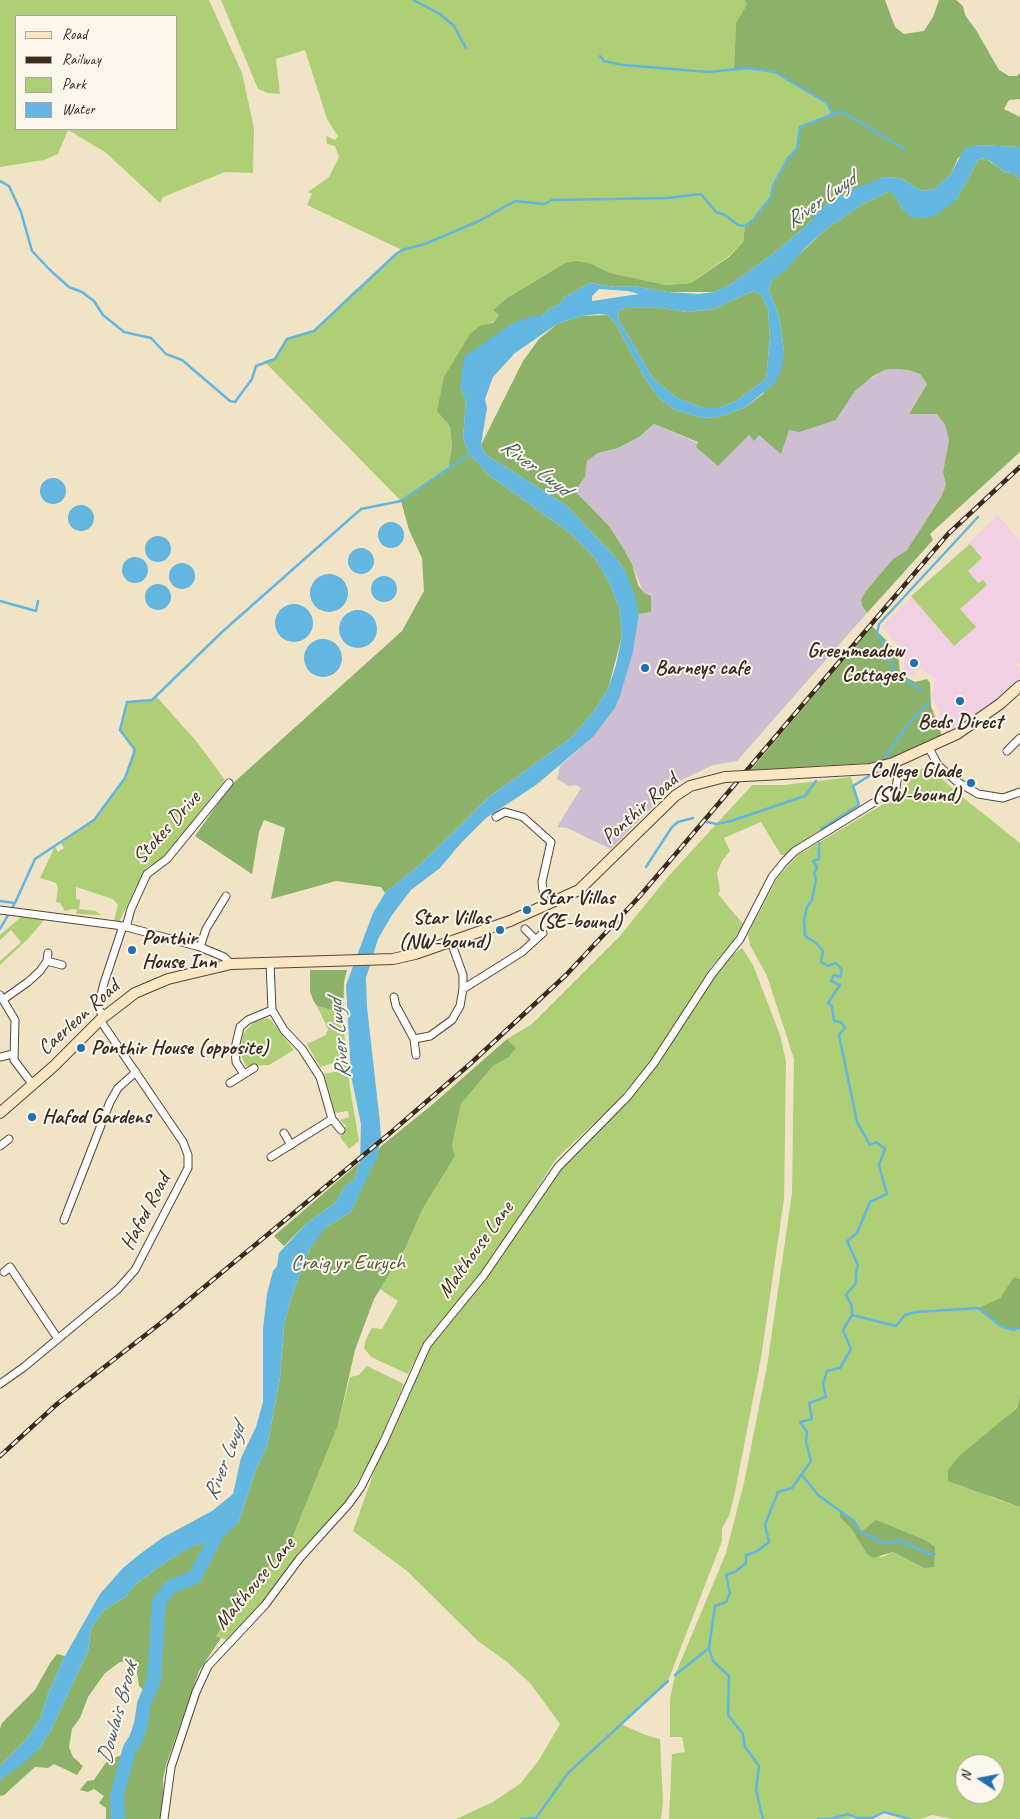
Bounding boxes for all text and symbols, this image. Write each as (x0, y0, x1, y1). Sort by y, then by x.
legend (15, 15, 178, 130)
text: Road (62, 25, 87, 44)
text: Railway (62, 50, 101, 69)
text: Park (62, 75, 86, 94)
text: Water (62, 100, 95, 119)
water label: River Lwyd (781, 167, 861, 235)
water label: River Lwyd (495, 433, 575, 503)
place label: Greenmeadow Cottages (807, 638, 904, 688)
place label: Barneys cafe (655, 655, 749, 681)
marker: Greenmeadow Cottages (908, 657, 920, 669)
marker: Barneys cafe (639, 662, 651, 674)
marker: Beds Direct (954, 695, 966, 707)
place label: Beds Direct (918, 709, 1002, 735)
place label: College Glade (SW-bound) (870, 758, 961, 808)
street label: Ponthir Road (597, 768, 683, 850)
marker: College Glade (SW-bound) (965, 777, 977, 789)
street label: Stokes Drive (128, 786, 206, 870)
place label: Star Villas (SE-bound) (537, 885, 622, 935)
marker: Star Villas (SE-bound) (521, 904, 533, 916)
place label: Star Villas (NW-bound) (398, 905, 490, 955)
marker: Star Villas (NW-bound) (494, 924, 506, 936)
place label: Ponthir House Inn (142, 925, 217, 975)
marker: Ponthir House Inn (126, 944, 138, 956)
street label: Caerleon Road (33, 975, 125, 1061)
water label: River Lwyd (323, 998, 357, 1080)
place label: Ponthir House (opposite) (91, 1035, 268, 1061)
marker: Ponthir House (opposite) (75, 1042, 87, 1054)
place label: Hafod Gardens (42, 1104, 151, 1130)
marker: Hafod Gardens (26, 1111, 38, 1123)
street label: Hafod Road (115, 1169, 177, 1255)
street label: Malthouse Lane (433, 1197, 519, 1303)
park label: Craig yr Eurych (291, 1250, 405, 1276)
water label: River Lwyd (198, 1420, 252, 1504)
street label: Malthouse Lane (209, 1533, 301, 1635)
water label: Dowlais Brook (92, 1659, 144, 1767)
north arrow (955, 1754, 1005, 1804)
text: N (957, 1770, 975, 1782)

